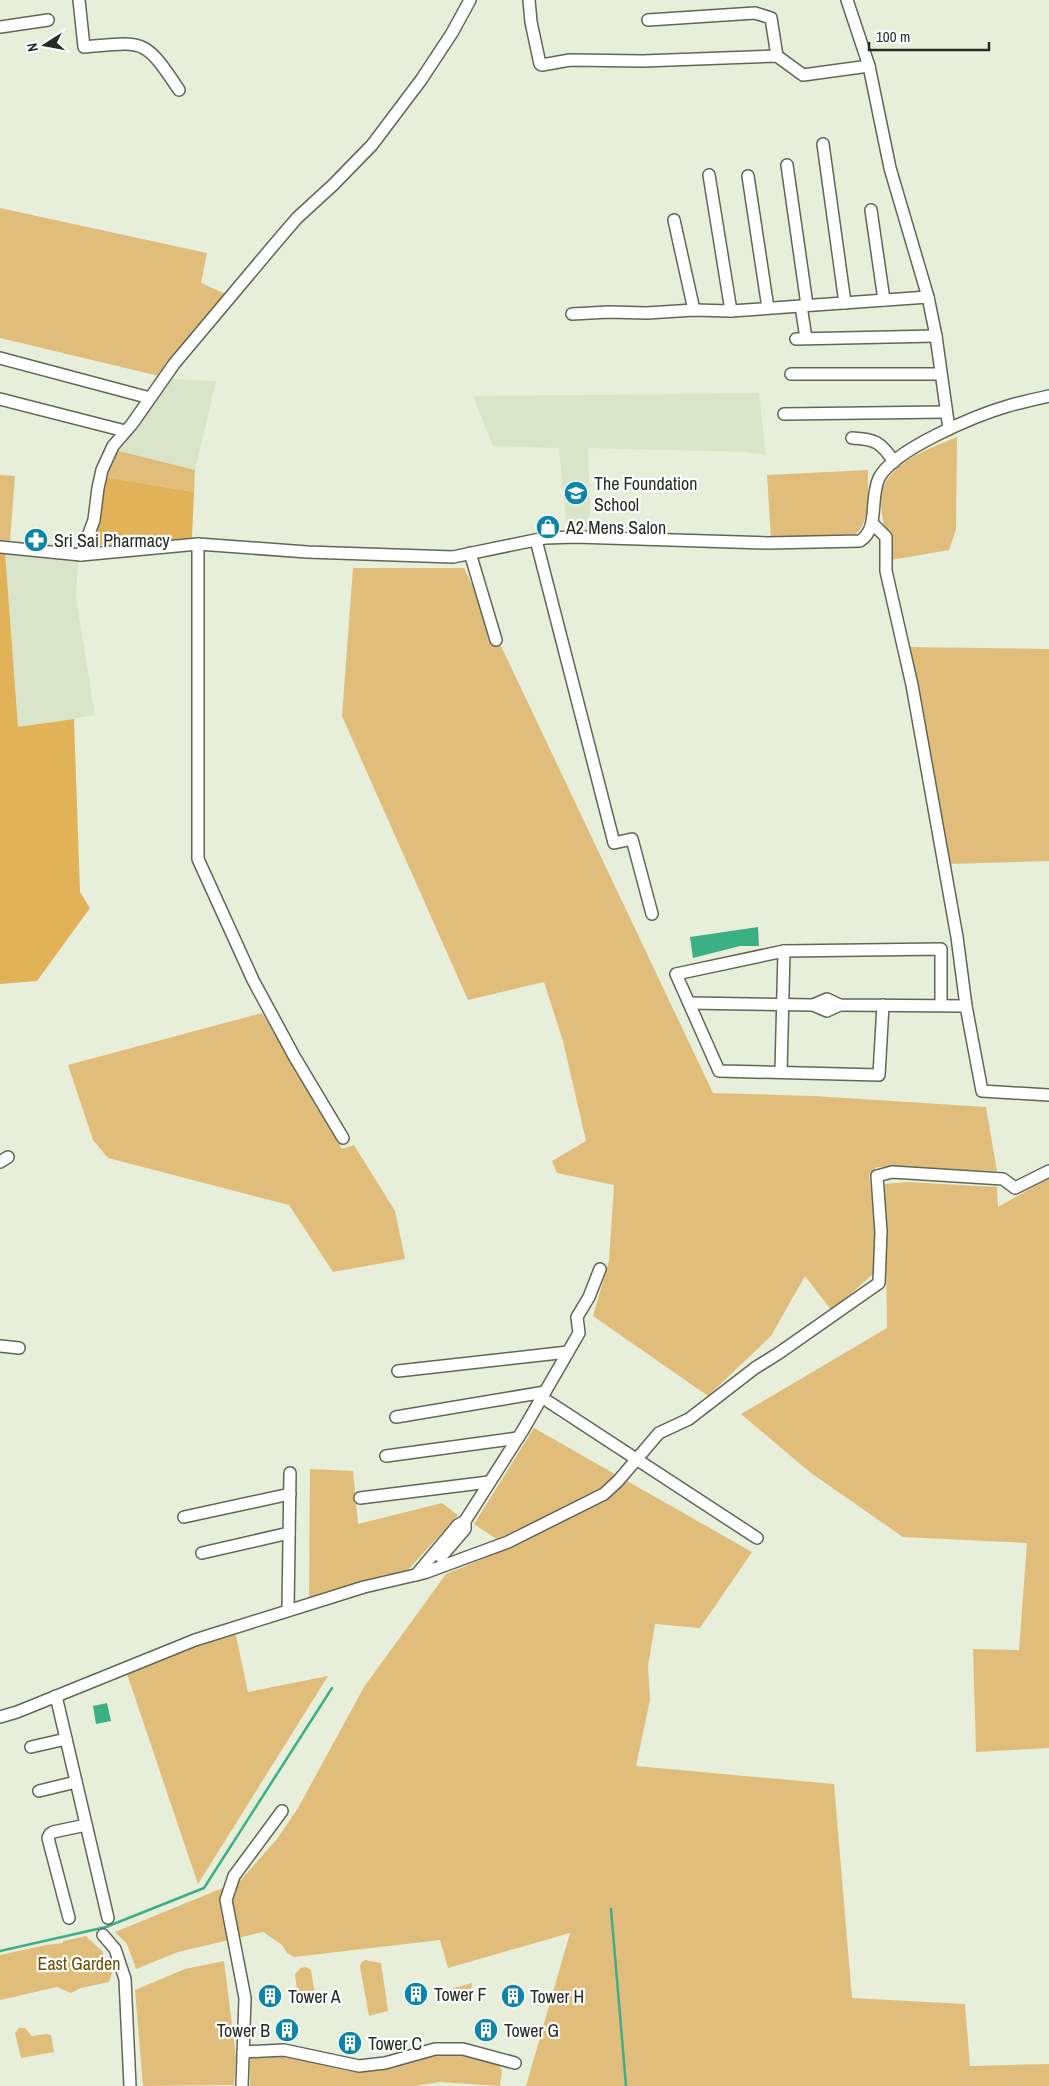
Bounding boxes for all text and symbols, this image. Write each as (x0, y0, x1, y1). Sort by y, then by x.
north arrow (20, 20, 70, 70)
scale bar (869, 20, 989, 52)
text: 100 m (876, 26, 910, 47)
text: N (23, 42, 42, 53)
place label: The Foundation School (594, 471, 698, 517)
school or university icon: The Foundation School (563, 480, 589, 506)
shop icon: A2 Mens Salon (535, 514, 561, 540)
place label: A2 Mens Salon (565, 515, 666, 540)
pharmacy icon: Sri Sai Pharmacy (23, 527, 49, 553)
place label: Sri Sai Pharmacy (54, 528, 170, 553)
park label: East Garden (38, 1951, 120, 1976)
building icon: Tower F (403, 1981, 429, 2007)
place label: Tower F (434, 1982, 487, 2007)
building icon: Tower A (257, 1983, 283, 2009)
building icon: Tower H (500, 1983, 526, 2009)
place label: Tower A (288, 1984, 341, 2009)
place label: Tower H (530, 1984, 584, 2009)
building icon: Tower B (274, 2017, 300, 2043)
building icon: Tower G (473, 2017, 499, 2043)
place label: Tower B (217, 2018, 270, 2043)
place label: Tower G (504, 2018, 559, 2043)
building icon: Tower C (337, 2030, 363, 2056)
place label: Tower C (368, 2031, 422, 2056)

